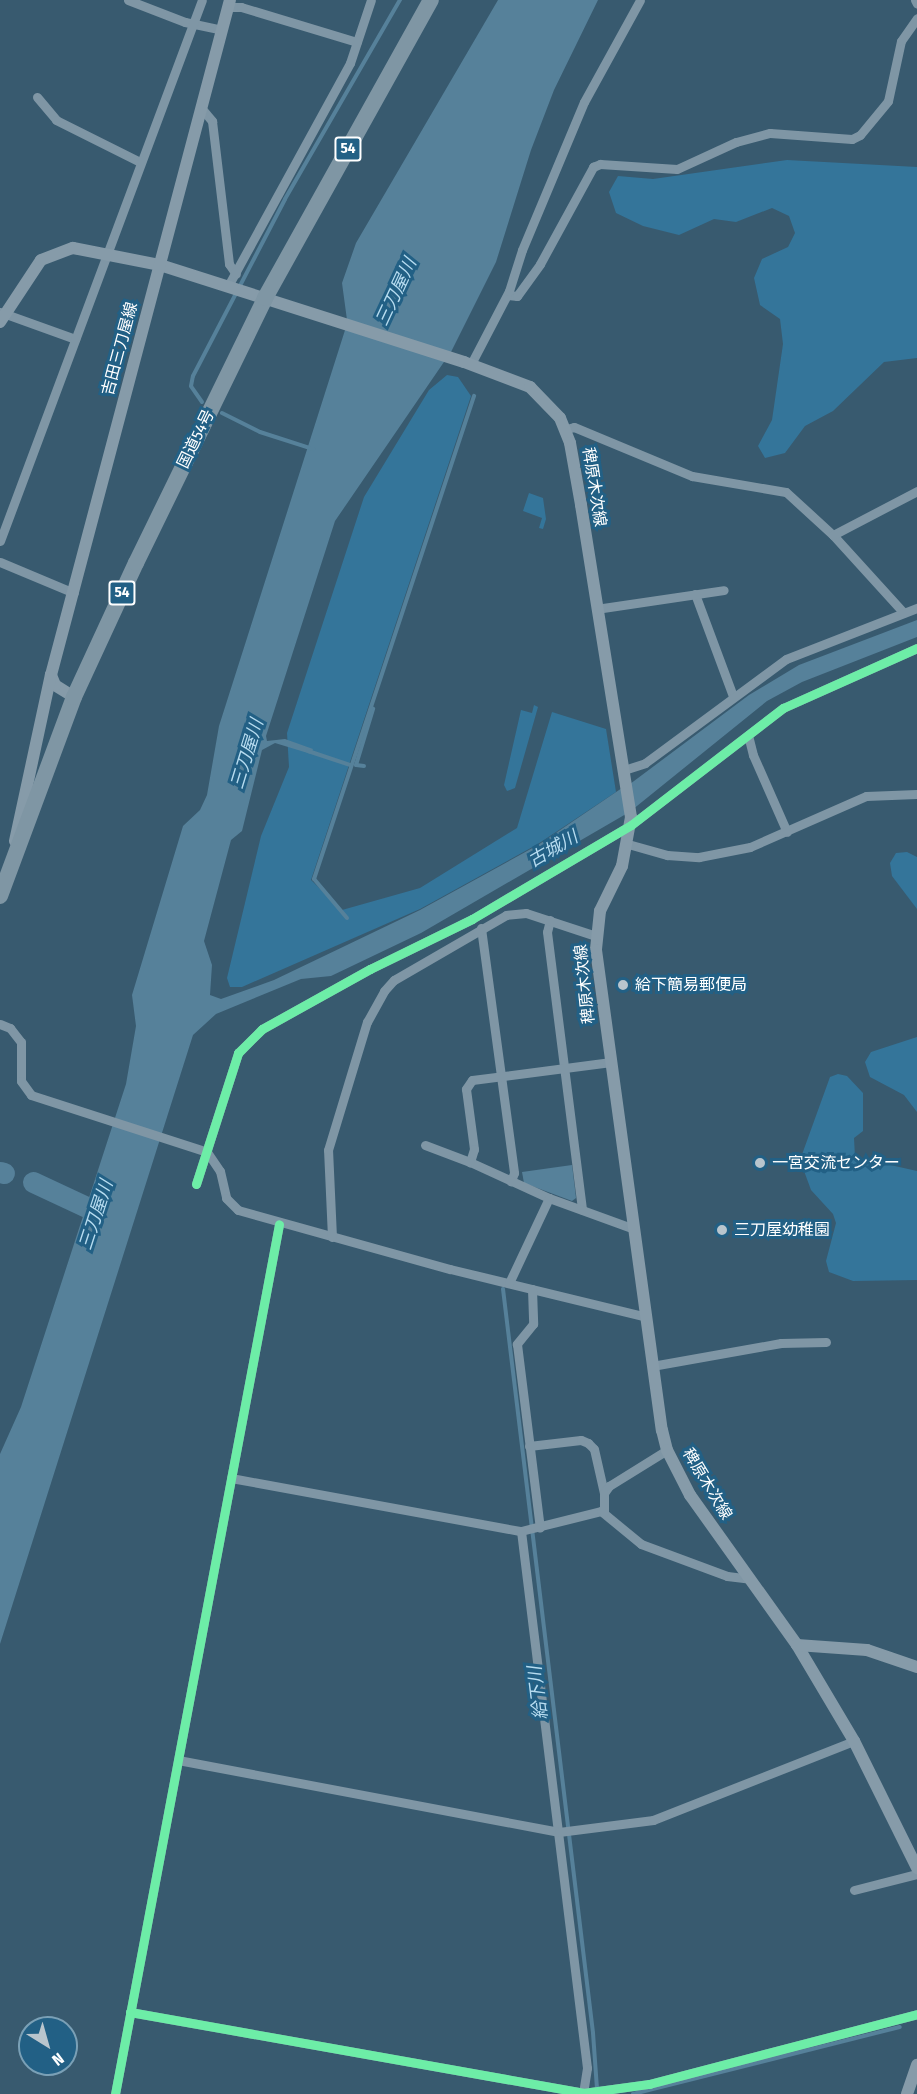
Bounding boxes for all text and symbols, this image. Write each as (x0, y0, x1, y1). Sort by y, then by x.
road number: 54 (333, 137, 363, 161)
water label: 三刀屋川 (371, 255, 421, 329)
street label: 吉田三刀屋線 (98, 300, 142, 398)
street label: 国道54号 (174, 406, 218, 472)
street label: 稗原木次線 (578, 446, 610, 528)
road number: 54 (107, 581, 137, 605)
water label: 三刀屋川 (226, 716, 268, 792)
water label: 古城川 (524, 826, 582, 872)
street label: 稗原木次線 (571, 943, 599, 1025)
place label: 給下簡易郵便局 (635, 975, 747, 995)
marker: 給下簡易郵便局 (616, 978, 630, 992)
place label: 一宮交流センター (772, 1153, 900, 1173)
marker: 一宮交流センター (753, 1156, 767, 1170)
water label: 三刀屋川 (75, 1177, 117, 1253)
place label: 三刀屋幼稚園 (734, 1220, 830, 1240)
marker: 三刀屋幼稚園 (715, 1223, 729, 1237)
street label: 稗原木次線 (678, 1445, 736, 1523)
water label: 給下川 (524, 1665, 552, 1721)
north arrow (18, 2016, 78, 2076)
text: N (48, 2049, 67, 2070)

